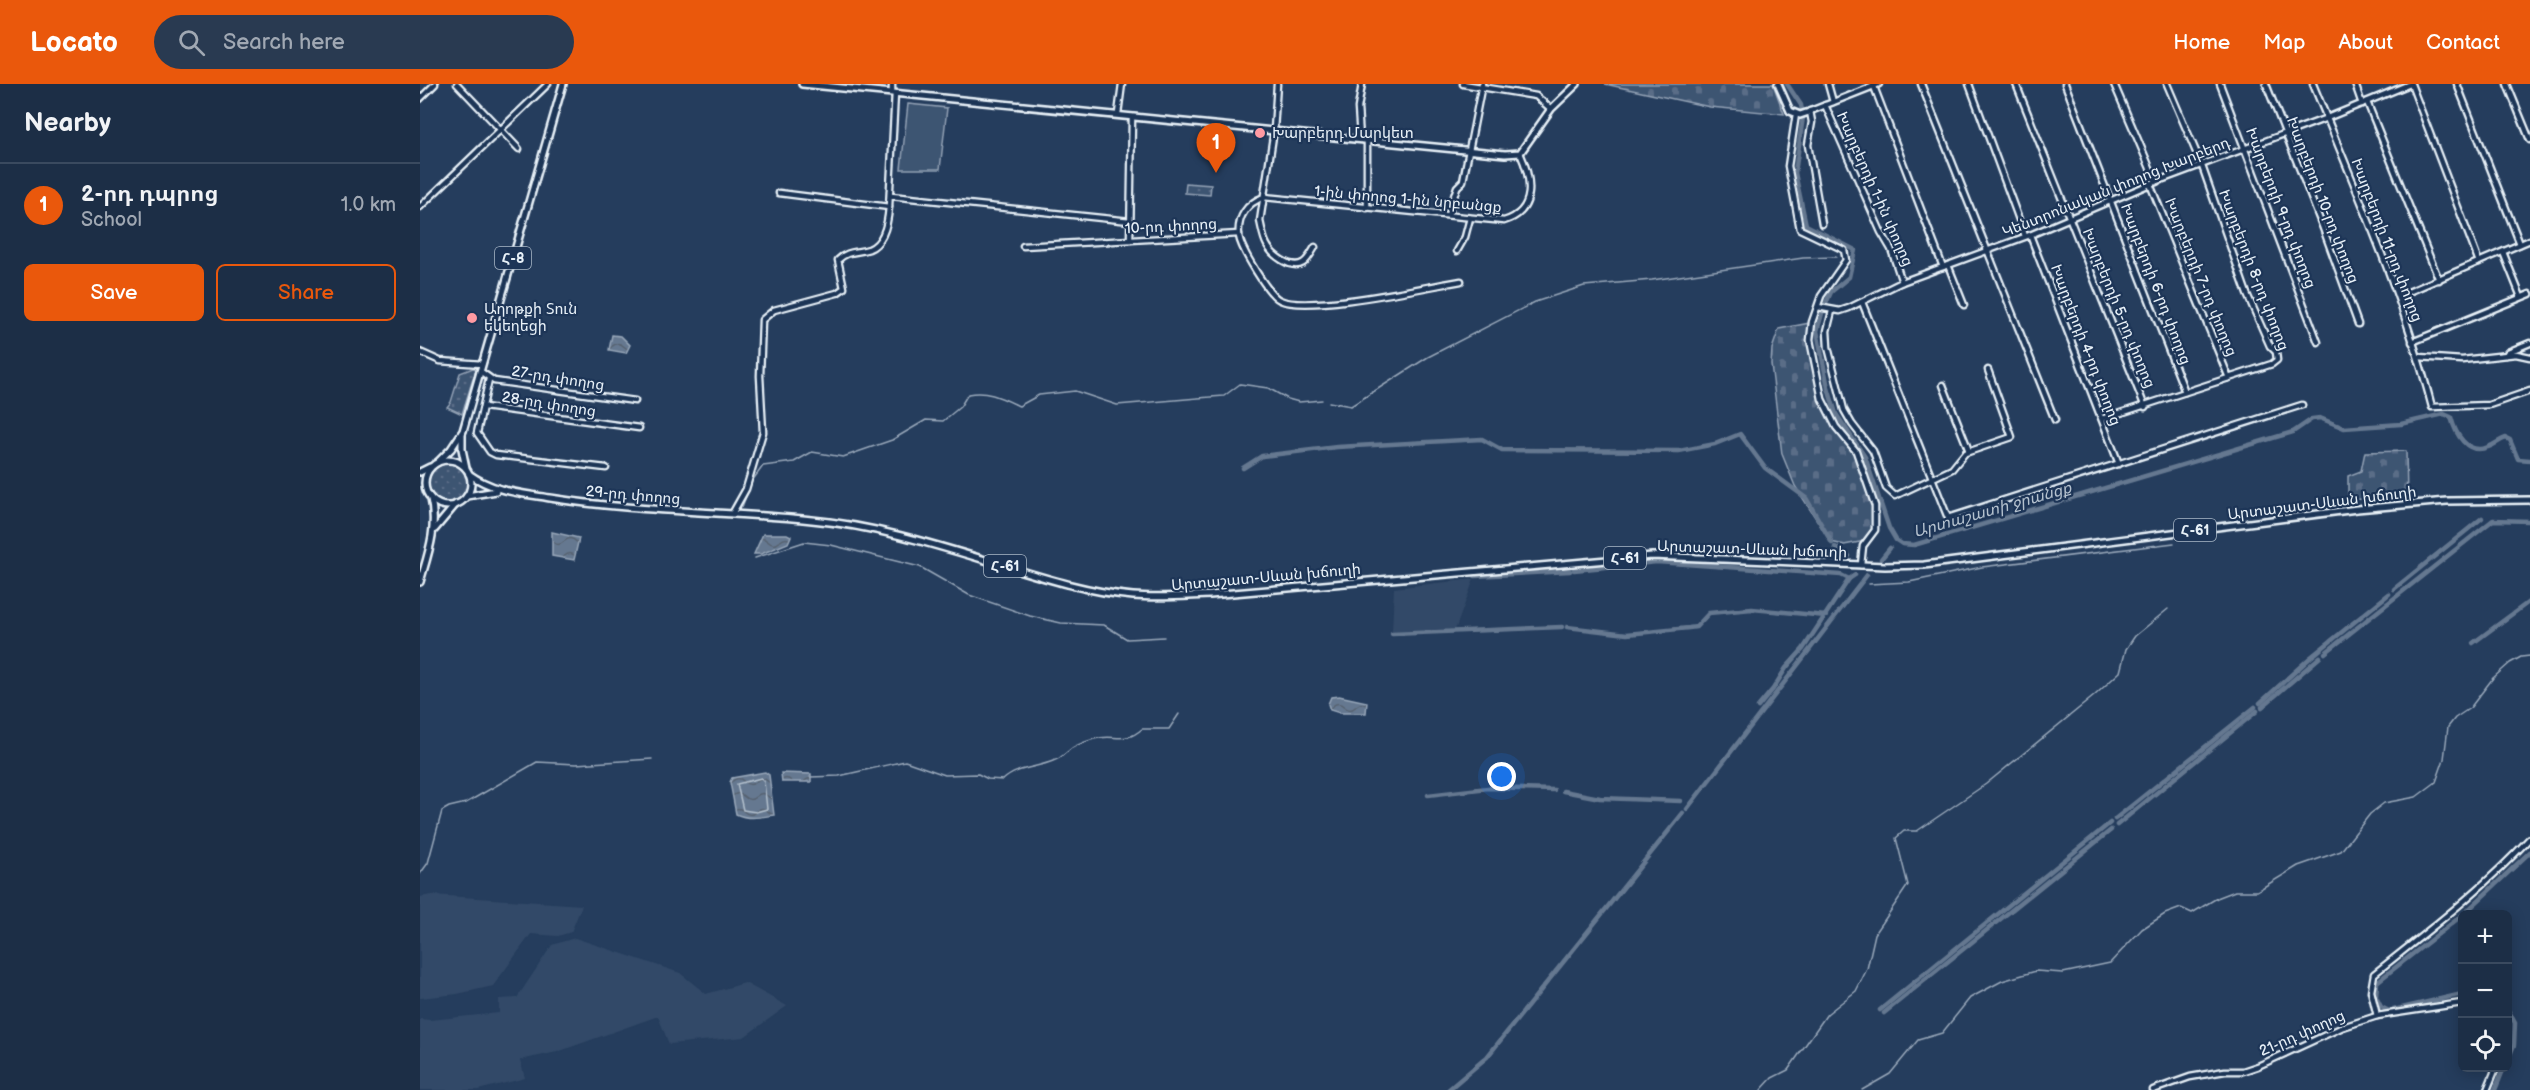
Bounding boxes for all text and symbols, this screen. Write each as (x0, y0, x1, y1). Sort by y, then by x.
search box (154, 15, 574, 69)
text: Locato (30, 26, 118, 59)
icon: search (175, 26, 208, 59)
text: Search here (223, 29, 345, 56)
text: Home (2173, 30, 2230, 55)
text: Map (2263, 30, 2305, 55)
text: About (2338, 30, 2393, 55)
text: Contact (2426, 30, 2500, 55)
text: Nearby (24, 108, 111, 139)
street label: Խարբերդի 1-ին փողոց (1832, 109, 1917, 269)
street label: Խարբերդի 10-րդ փողոց (2282, 114, 2363, 286)
pin: 1 (1196, 124, 1236, 173)
place label: Խարբերդ Մարկետ (1272, 124, 1414, 143)
street label: Խարբերդի 9-րդ փողոց (2241, 125, 2320, 291)
marker: Խարբերդ Մարկետ (1253, 126, 1267, 140)
street label: Կենտրոնական փողոց Խարբերդ (1999, 133, 2233, 242)
street label: Խարբերդի 11-րդ փողոց (2347, 156, 2427, 325)
text: 2-րդ դպրոց (81, 181, 218, 208)
street label: 1-ին փողոց 1-ին նրբանցք (1314, 182, 1502, 217)
street label: Խարբերդի 8-րդ փողոց (2214, 187, 2293, 353)
text: 1 (39, 193, 48, 217)
text: 1.0 km (341, 193, 396, 217)
street label: Խարբերդի 7-րդ փողոց (2160, 195, 2241, 359)
street label: Խարբերդի 6-րդ փողոց (2116, 201, 2195, 368)
text: School (81, 208, 142, 232)
street label: 10-րդ փողոց (1124, 215, 1218, 238)
street label: Խարբերդի 5-րդ փողոց (2078, 225, 2159, 391)
road number: Հ-8 (495, 247, 531, 269)
street label: Խարբերդի 4-րդ փողոց (2046, 262, 2125, 429)
button: Save (24, 264, 204, 321)
button: Share (216, 264, 396, 321)
place label: Աղոթքի Տուն եկեղեցի (484, 300, 577, 336)
marker: Աղոթքի Տուն եկեղեցի (465, 311, 479, 325)
street label: 27-րդ փողոց (510, 362, 606, 395)
street label: 28-րդ փողոց (500, 388, 597, 421)
water label: Արտաշատի ջրանցք (1911, 478, 2075, 542)
street label: 29-րդ փողոց (585, 482, 681, 509)
street label: Արտաշատ-Սևան խճուղի (2227, 482, 2418, 525)
road number: Հ-61 (2174, 519, 2216, 541)
street label: Արտաշատ-Սևան խճուղի (1657, 537, 1847, 562)
road number: Հ-61 (1604, 547, 1646, 569)
road number: Հ-61 (984, 555, 1026, 577)
street label: Արտաշատ-Սևան խճուղի (1170, 560, 1362, 595)
your location (1487, 762, 1516, 791)
map controls (2458, 910, 2512, 1072)
button: + (2458, 910, 2512, 964)
button: − (2458, 964, 2512, 1018)
street label: 21-րդ փողոց (2256, 1006, 2348, 1061)
button: locate (2458, 1018, 2512, 1072)

